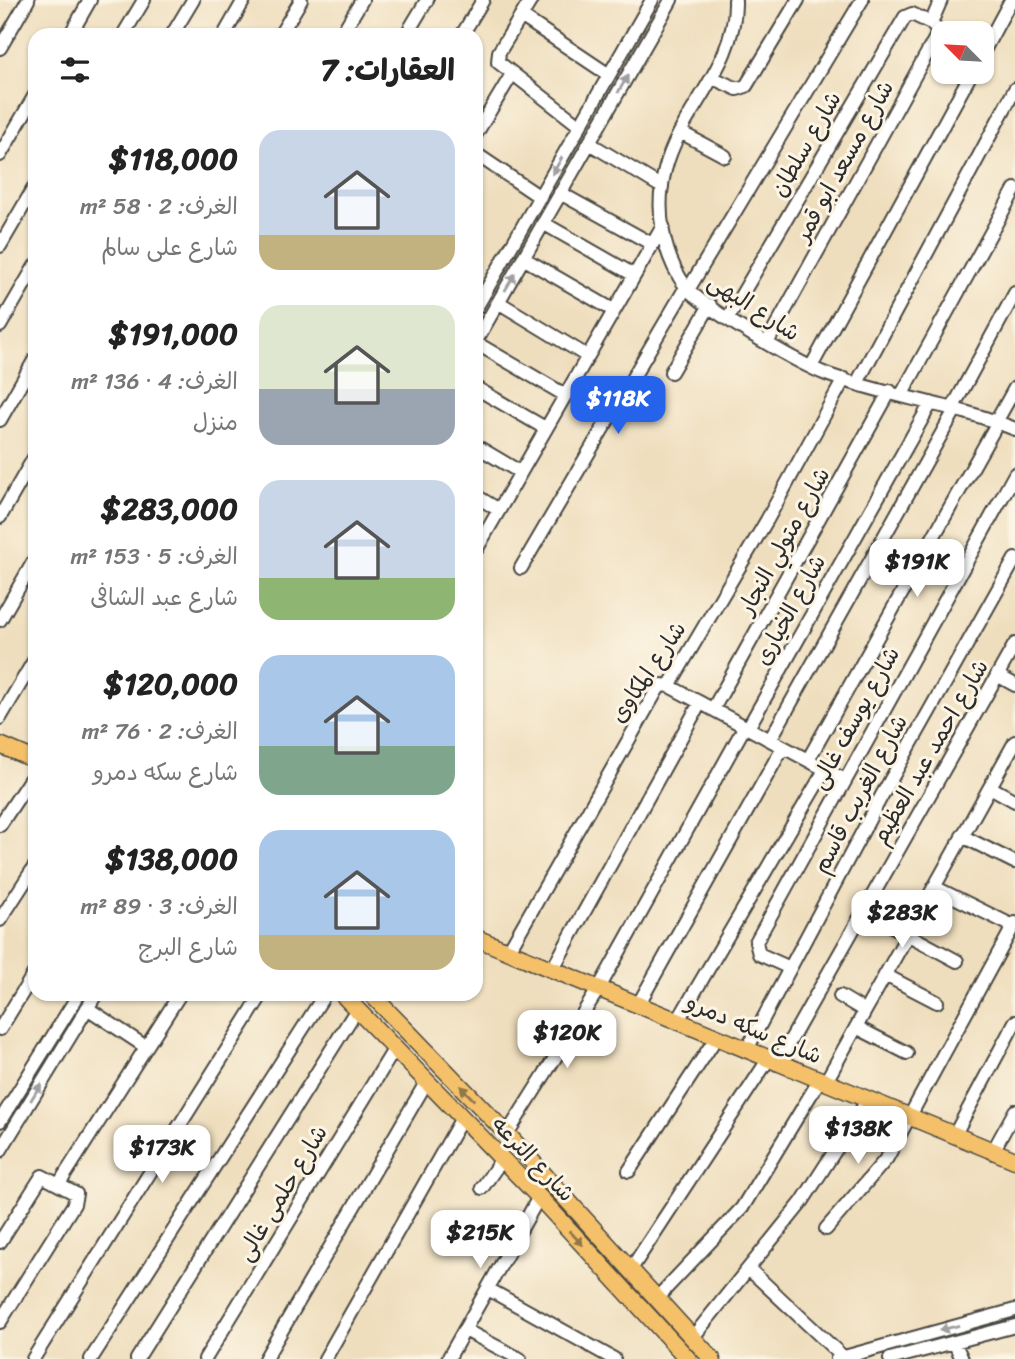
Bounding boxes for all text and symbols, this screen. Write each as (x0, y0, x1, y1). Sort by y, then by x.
north arrow (931, 21, 994, 84)
map controls (931, 21, 994, 84)
text: العقارات: 7 (320, 43, 455, 97)
icon: filters (56, 51, 94, 89)
street label: شارع مسعد ابو قمر (781, 72, 906, 252)
one-way arrow (617, 75, 629, 94)
street label: شارع سلطان (759, 83, 853, 205)
text: $118,000 (109, 132, 238, 186)
one-way arrow (551, 156, 563, 175)
icon: home (315, 158, 399, 242)
text: الغرف: 2 · 58 m² (80, 186, 238, 227)
text: شارع على سالم (101, 227, 238, 268)
street label: شارع البهى (699, 261, 809, 353)
one-way arrow (504, 272, 516, 291)
text: $191,000 (109, 307, 238, 361)
icon: home (315, 333, 399, 417)
text: الغرف: 4 · 136 m² (71, 361, 238, 402)
pin: $118K (569, 376, 667, 436)
text: $118K (586, 378, 650, 419)
text: منزل (193, 402, 238, 443)
street label: شارع متولي النجار (725, 459, 842, 624)
text: $283,000 (101, 482, 238, 536)
icon: home (315, 508, 399, 592)
text: الغرف: 5 · 153 m² (71, 536, 238, 577)
pin: $191K (868, 540, 966, 599)
text: $191K (885, 541, 949, 582)
street label: شارع الخيارى (742, 547, 838, 673)
text: شارع عبد الشافى (90, 577, 238, 618)
street label: شارع المكاوى (598, 612, 698, 732)
street label: شارع يوسف غالى (799, 639, 911, 797)
street label: شارع احمد عبد العظيم (860, 651, 1000, 853)
text: $120,000 (104, 657, 238, 711)
icon: home (315, 683, 399, 767)
street label: شارع الغريب قاسم (801, 707, 919, 881)
text: الغرف: 2 · 76 m² (82, 711, 238, 752)
text: شارع سكه دمرو (93, 752, 238, 793)
text: $138,000 (105, 832, 238, 886)
icon: home (315, 858, 399, 942)
text: الغرف: 3 · 89 m² (81, 886, 238, 927)
pin: $283K (853, 890, 951, 950)
text: $283K (867, 892, 937, 933)
text: شارع البرج (138, 927, 238, 968)
street label: شارع سكه دمرو (677, 981, 829, 1076)
pin: $120K (518, 1010, 616, 1070)
text: $120K (533, 1012, 601, 1053)
one-way arrow (29, 1083, 42, 1102)
one-way arrow (458, 1084, 475, 1101)
street label: شارع الترعه (481, 1106, 585, 1212)
pin: $138K (809, 1106, 907, 1166)
text: $138K (825, 1108, 891, 1149)
street label: شارع حلمى غالى (225, 1117, 339, 1269)
pin: $173K (113, 1126, 211, 1185)
text: $173K (129, 1127, 195, 1168)
pin: $215K (431, 1210, 529, 1270)
text: $215K (447, 1212, 513, 1253)
one-way arrow (568, 1229, 584, 1246)
one-way arrow (938, 1323, 960, 1334)

